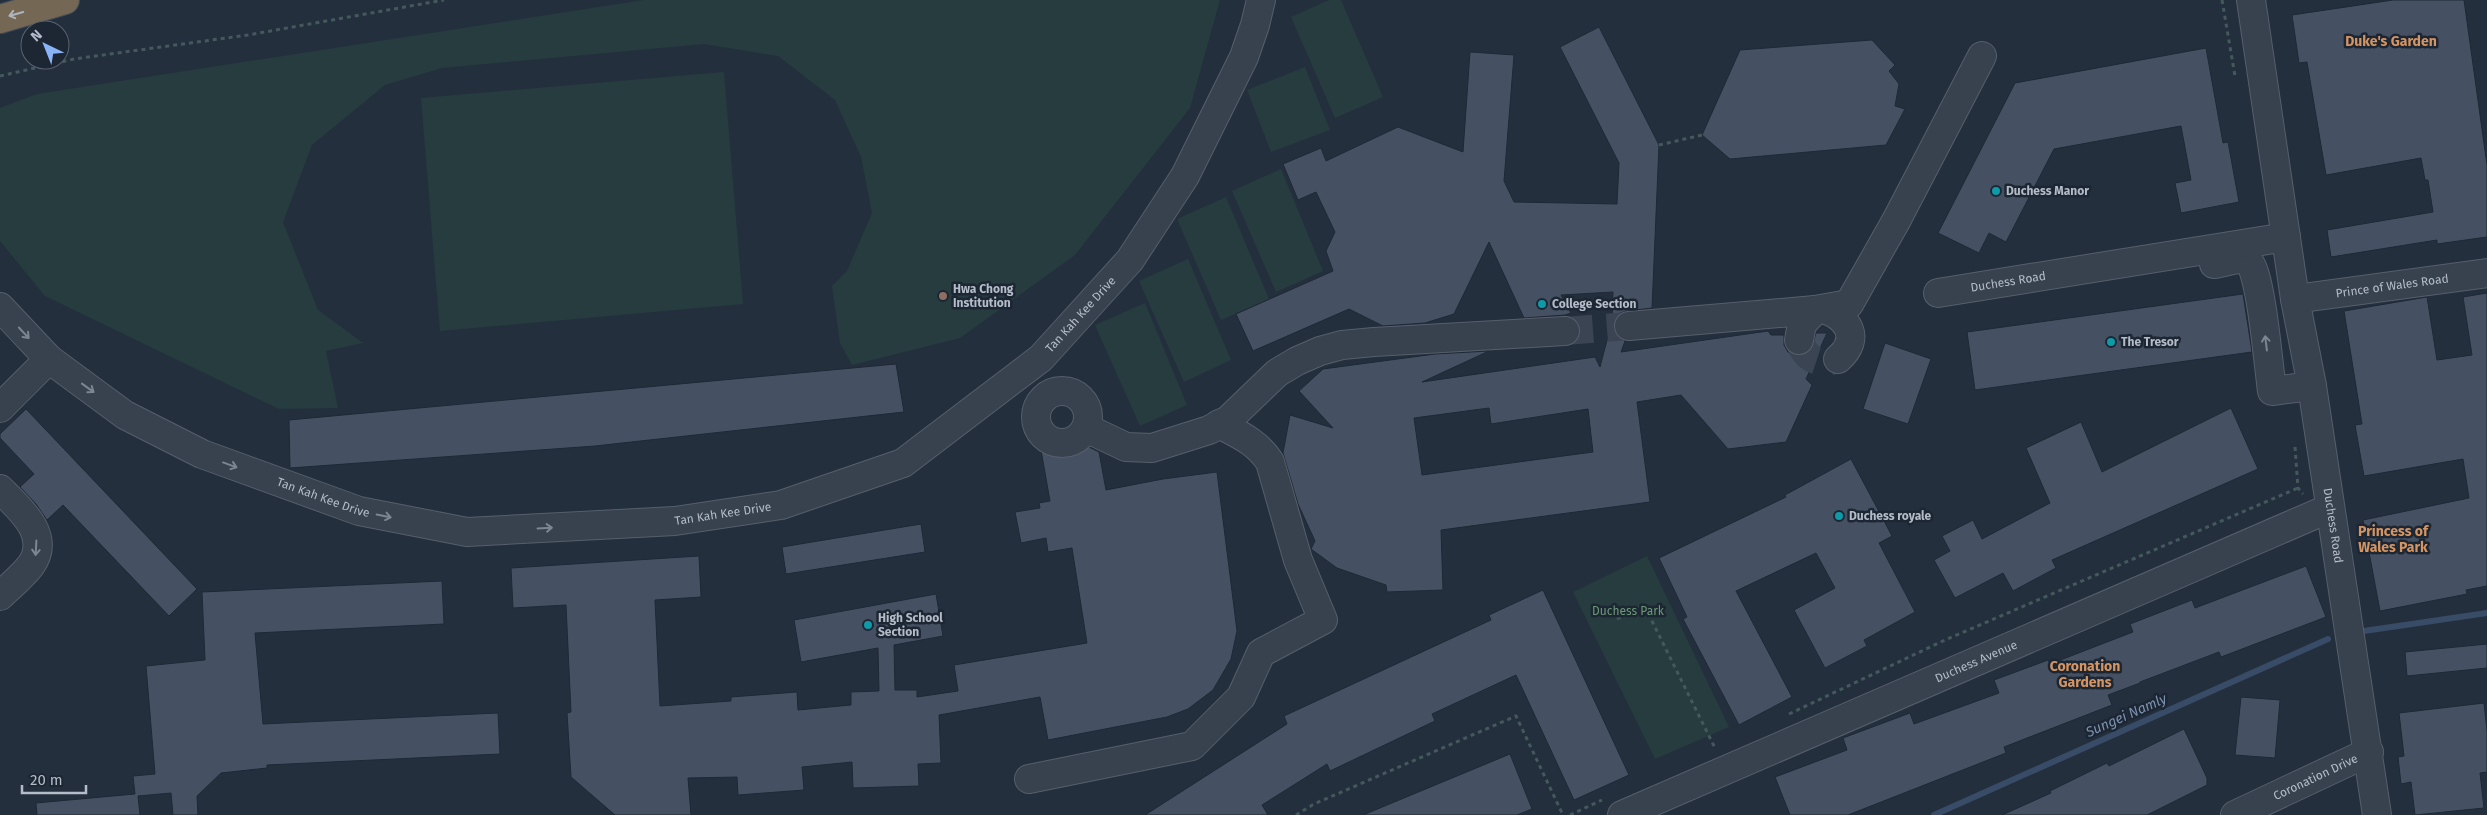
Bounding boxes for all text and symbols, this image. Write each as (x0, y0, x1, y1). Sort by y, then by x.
one-way arrow (8, 10, 24, 19)
north arrow (20, 20, 70, 70)
text: N (27, 26, 46, 45)
district label: Duke's Garden (2345, 33, 2437, 50)
place label: Duchess Manor (2006, 184, 2089, 198)
marker: Duchess Manor (1990, 185, 2002, 197)
street label: Duchess Road (1969, 269, 2047, 295)
street label: Prince of Wales Road (2335, 271, 2449, 300)
street label: Tan Kah Kee Drive (1043, 274, 1119, 355)
place label: Hwa Chong Institution (953, 282, 1014, 310)
marker: Hwa Chong Institution (937, 290, 949, 302)
place label: College Section (1552, 297, 1636, 311)
marker: College Section (1536, 298, 1548, 310)
one-way arrow (18, 327, 30, 340)
place label: The Tresor (2121, 335, 2179, 349)
one-way arrow (2260, 335, 2270, 351)
marker: The Tresor (2105, 336, 2117, 348)
one-way arrow (81, 383, 95, 393)
one-way arrow (222, 461, 238, 470)
street label: Tan Kah Kee Drive (275, 475, 371, 520)
street label: Duchess Road (2321, 487, 2346, 564)
street label: Tan Kah Kee Drive (674, 500, 772, 528)
place label: Duchess royale (1849, 509, 1932, 523)
marker: Duchess royale (1833, 510, 1845, 522)
one-way arrow (376, 511, 392, 521)
one-way arrow (537, 523, 553, 533)
district label: Princess of Wales Park (2358, 523, 2430, 556)
one-way arrow (31, 539, 40, 555)
park label: Duchess Park (1592, 604, 1665, 618)
place label: High School Section (878, 611, 943, 639)
marker: High School Section (862, 619, 874, 631)
street label: Duchess Avenue (1933, 637, 2019, 685)
district label: Coronation Gardens (2050, 658, 2120, 691)
water label: Sungei Namly (2082, 690, 2170, 741)
street label: Coronation Drive (2271, 751, 2360, 803)
scale bar (22, 762, 86, 794)
text: 20 m (30, 771, 63, 789)

